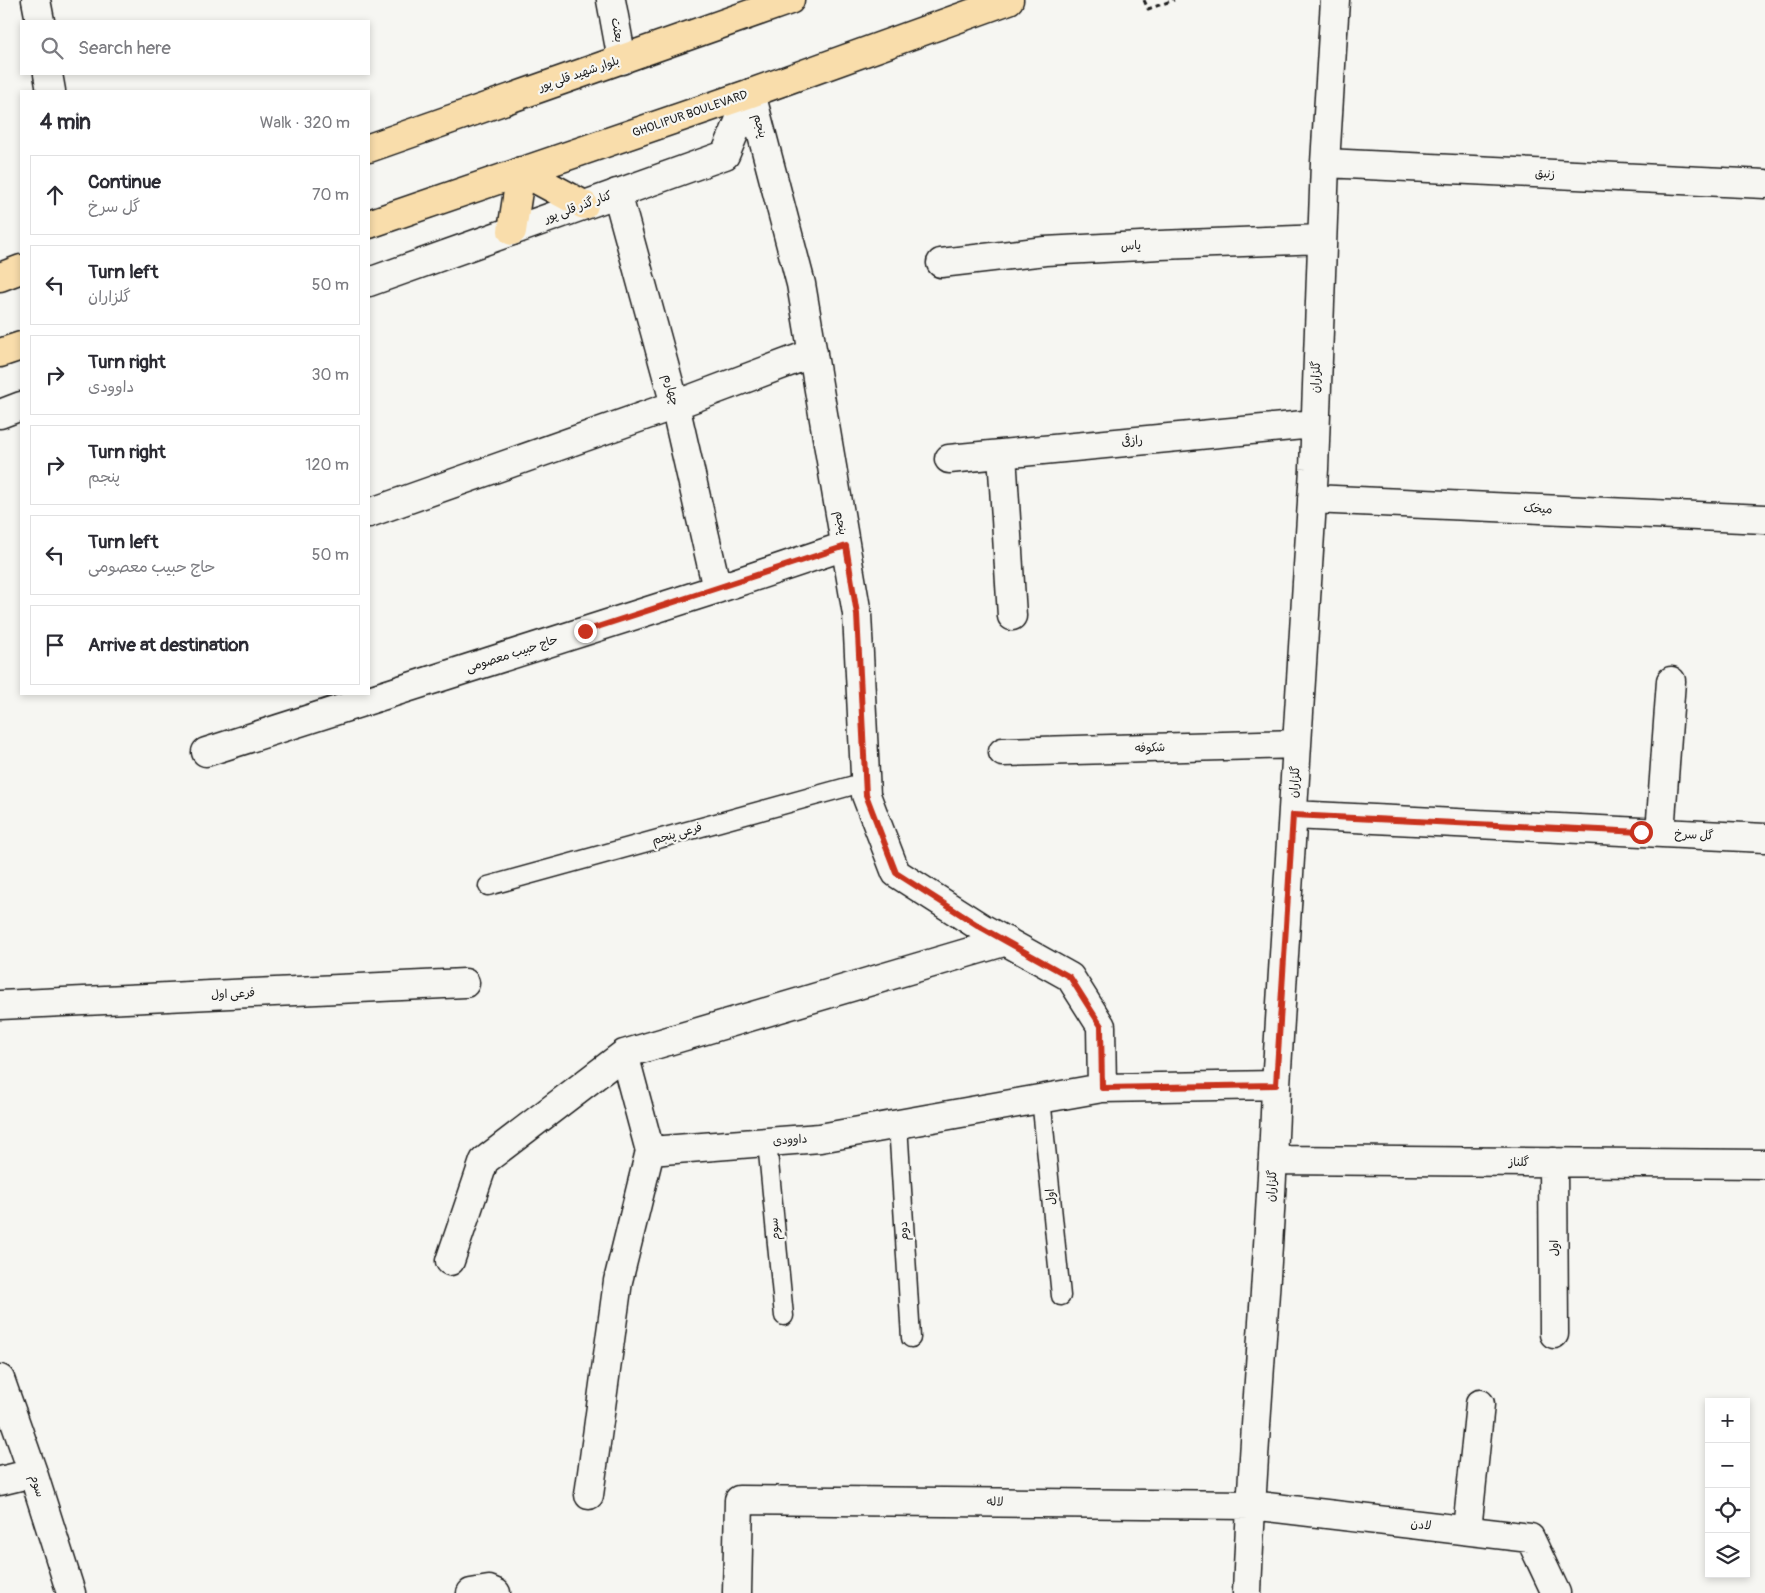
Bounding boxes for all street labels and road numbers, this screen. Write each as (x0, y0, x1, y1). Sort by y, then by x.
street label: بعثت (607, 16, 627, 44)
street label: بلوار شهید قلی پور (536, 53, 621, 95)
street label: GHOLIPUR BOULEVARD (630, 87, 750, 141)
street label: پنجم (749, 112, 770, 140)
street label: زنبق (1535, 166, 1555, 182)
street label: کنار گذر قلی پور (541, 188, 614, 227)
street label: یاس (1120, 238, 1142, 254)
street label: گلزاران (1308, 361, 1324, 393)
street label: چهارم (659, 373, 682, 407)
street label: رازقی (1121, 433, 1143, 449)
street label: میخک (1523, 501, 1553, 517)
street label: پنجم (831, 510, 850, 536)
street label: حاج حبیب معصومی (464, 632, 560, 677)
street label: شکوفه (1135, 740, 1165, 756)
street label: گلزاران (1286, 765, 1304, 799)
street label: فرعی پنجم (650, 820, 704, 849)
street label: گل سرخ (1674, 826, 1714, 845)
street label: فرعی اول (211, 985, 255, 1003)
street label: داوودی (772, 1131, 808, 1149)
street label: گلناز (1508, 1155, 1529, 1170)
street label: گلزاران (1263, 1169, 1281, 1203)
street label: اول (1043, 1188, 1059, 1206)
street label: سوم (766, 1217, 785, 1241)
street label: دوم (896, 1221, 913, 1241)
street label: اول (1547, 1240, 1562, 1256)
street label: سوم (25, 1473, 48, 1499)
street label: لاله (986, 1494, 1004, 1510)
street label: لادن (1410, 1516, 1432, 1534)

